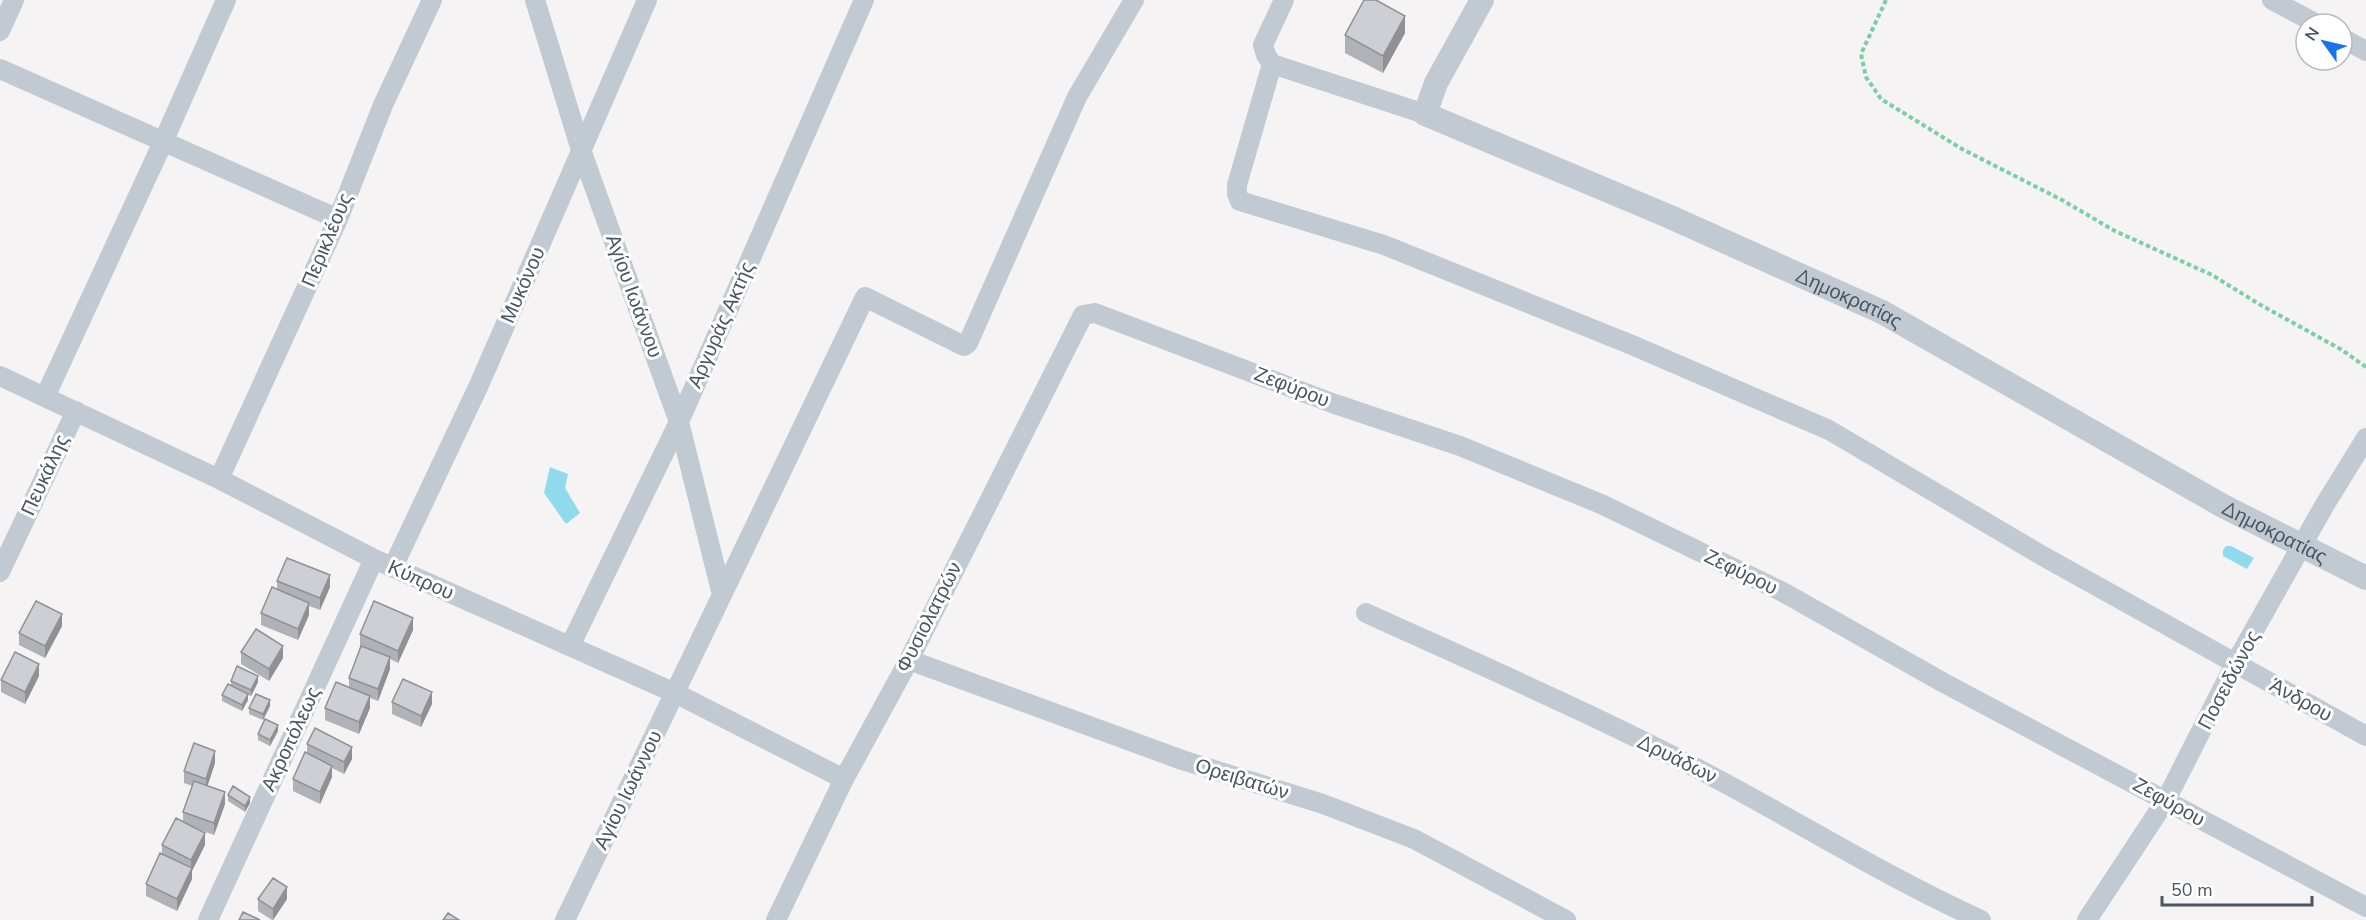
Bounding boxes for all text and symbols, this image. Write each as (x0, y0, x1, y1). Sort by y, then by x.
north arrow (2294, 12, 2354, 72)
text: N (2300, 23, 2325, 45)
street label: Περικλέους (295, 188, 359, 291)
street label: Αγίου Ιωάννου (599, 231, 669, 361)
street label: Μυκόνου (494, 243, 552, 327)
street label: Αργυράς Ακτής (681, 257, 761, 392)
street label: Δημοκρατίας (1791, 262, 1908, 335)
street label: Ζεφύρου (1251, 360, 1333, 414)
street label: Πευκάλης (15, 430, 76, 520)
street label: Δημοκρατίας (2217, 494, 2332, 570)
street label: Ζεφύρου (1700, 543, 1782, 601)
street label: Κύπρου (384, 554, 458, 606)
street label: Φυσιολατρών (890, 557, 968, 677)
street label: Ποσειδώνος (2192, 625, 2267, 734)
street label: Άνδρου (2265, 672, 2337, 728)
street label: Ακροπόλεως (255, 682, 327, 796)
street label: Αγίου Ιωάννου (587, 726, 669, 854)
street label: Δρυάδων (1633, 728, 1721, 790)
street label: Ορειβατών (1192, 752, 1292, 806)
street label: Ζεφύρου (2128, 771, 2210, 833)
scale bar (2162, 869, 2312, 907)
text: 50 m (2171, 878, 2213, 902)

